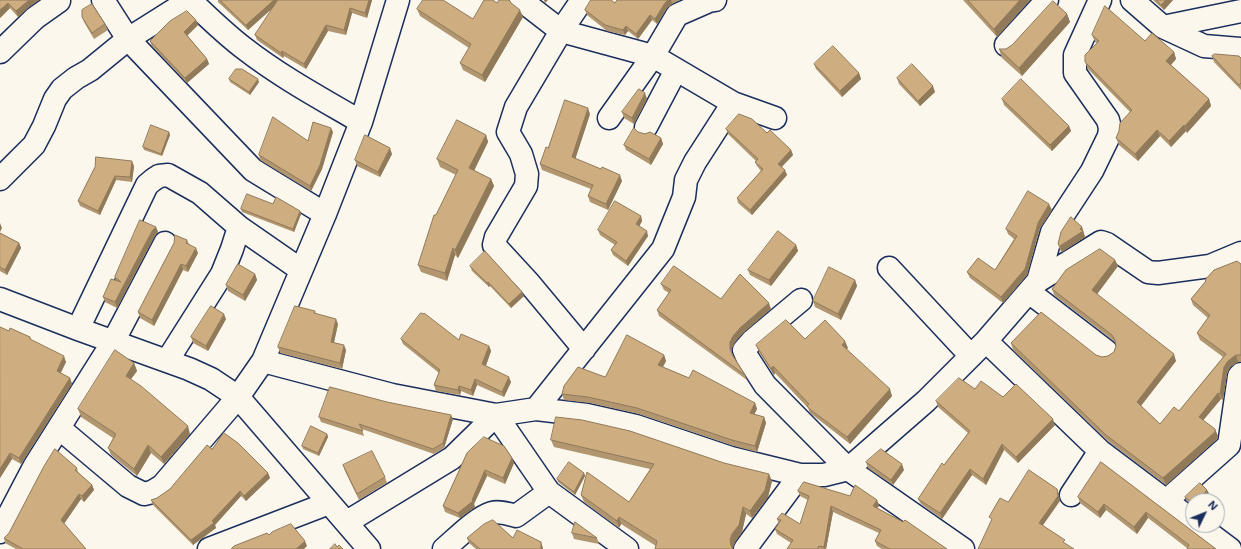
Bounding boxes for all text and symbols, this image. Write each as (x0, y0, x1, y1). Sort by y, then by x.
north arrow (1185, 493, 1225, 533)
text: N (1205, 497, 1222, 513)

